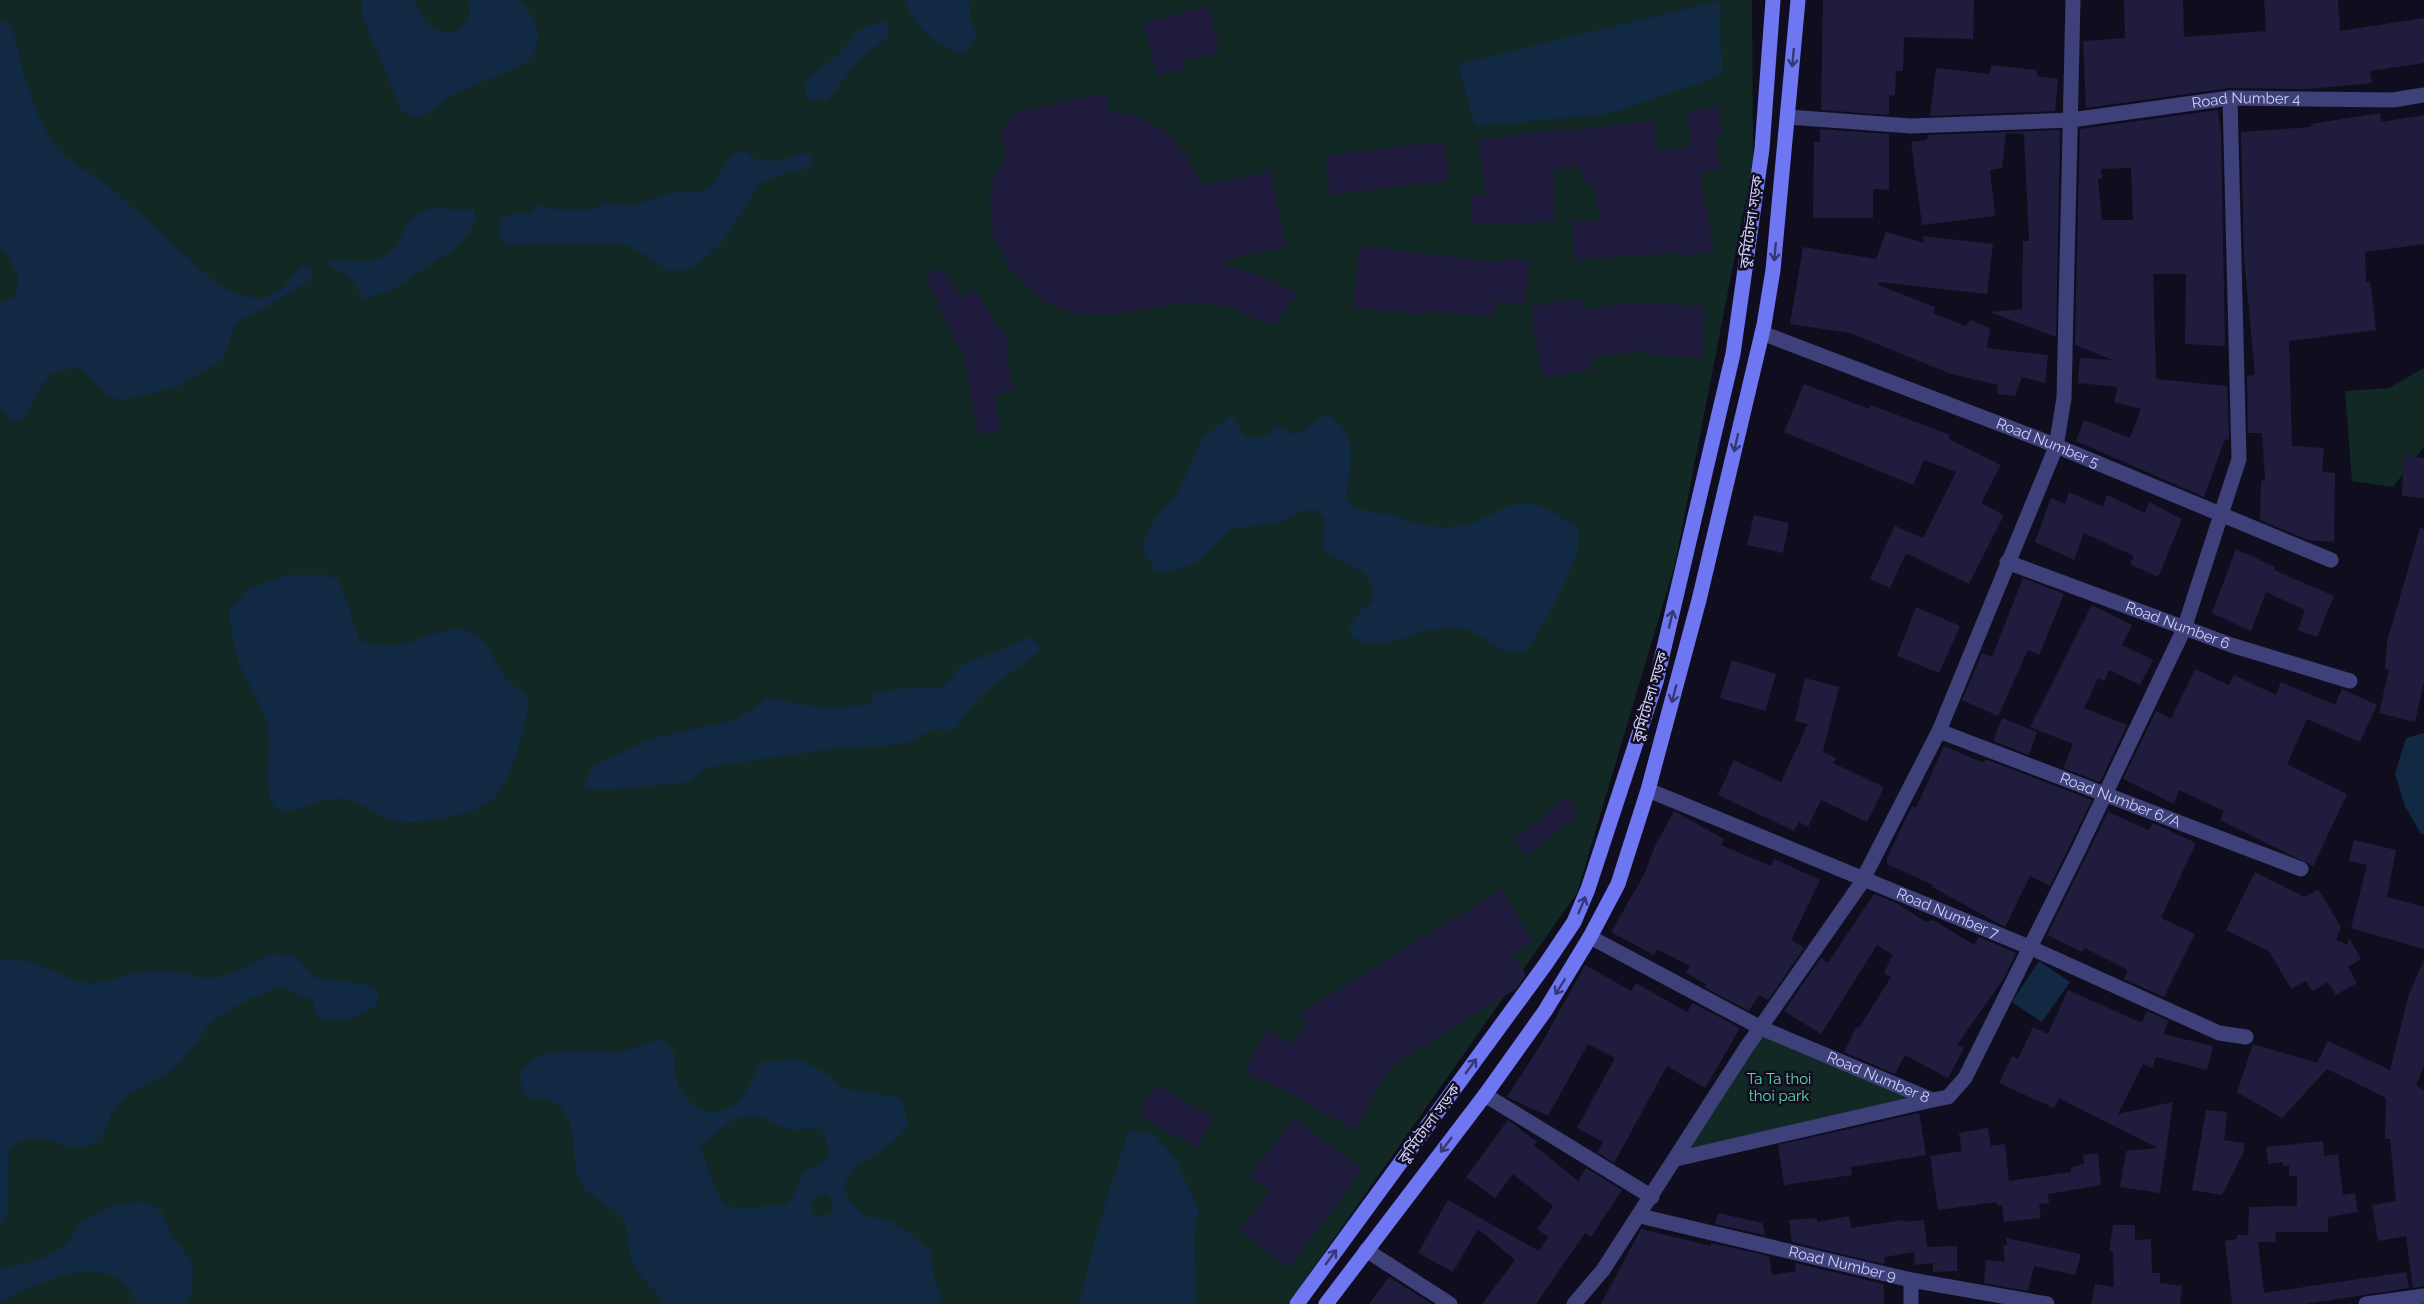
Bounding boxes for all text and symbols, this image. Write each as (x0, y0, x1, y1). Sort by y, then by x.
one-way arrow (1787, 48, 1798, 68)
street label: Road Number 4 (2191, 89, 2301, 112)
street label: কুর্মিটোলা সড়ক (1735, 173, 1767, 271)
one-way arrow (1769, 242, 1780, 262)
street label: Road Number 5 (1994, 414, 2102, 472)
one-way arrow (1730, 433, 1741, 453)
street label: Road Number 6 (2123, 598, 2232, 653)
one-way arrow (1666, 610, 1678, 629)
street label: কুর্মিটোলা সড়ক (1628, 649, 1672, 746)
one-way arrow (1668, 684, 1679, 703)
street label: Road Number 6/A (2057, 769, 2183, 831)
street label: Road Number 7 (1894, 884, 2001, 943)
one-way arrow (1577, 896, 1588, 914)
one-way arrow (1553, 978, 1565, 995)
street label: Road Number 8 (1824, 1048, 1933, 1107)
one-way arrow (1465, 1058, 1478, 1074)
park label: Ta Ta thoi thoi park (1747, 1070, 1811, 1105)
street label: কুর্মিটোলা সড়ক (1394, 1080, 1464, 1168)
one-way arrow (1440, 1137, 1453, 1153)
street label: Road Number 9 (1787, 1242, 1898, 1285)
one-way arrow (1325, 1249, 1338, 1265)

